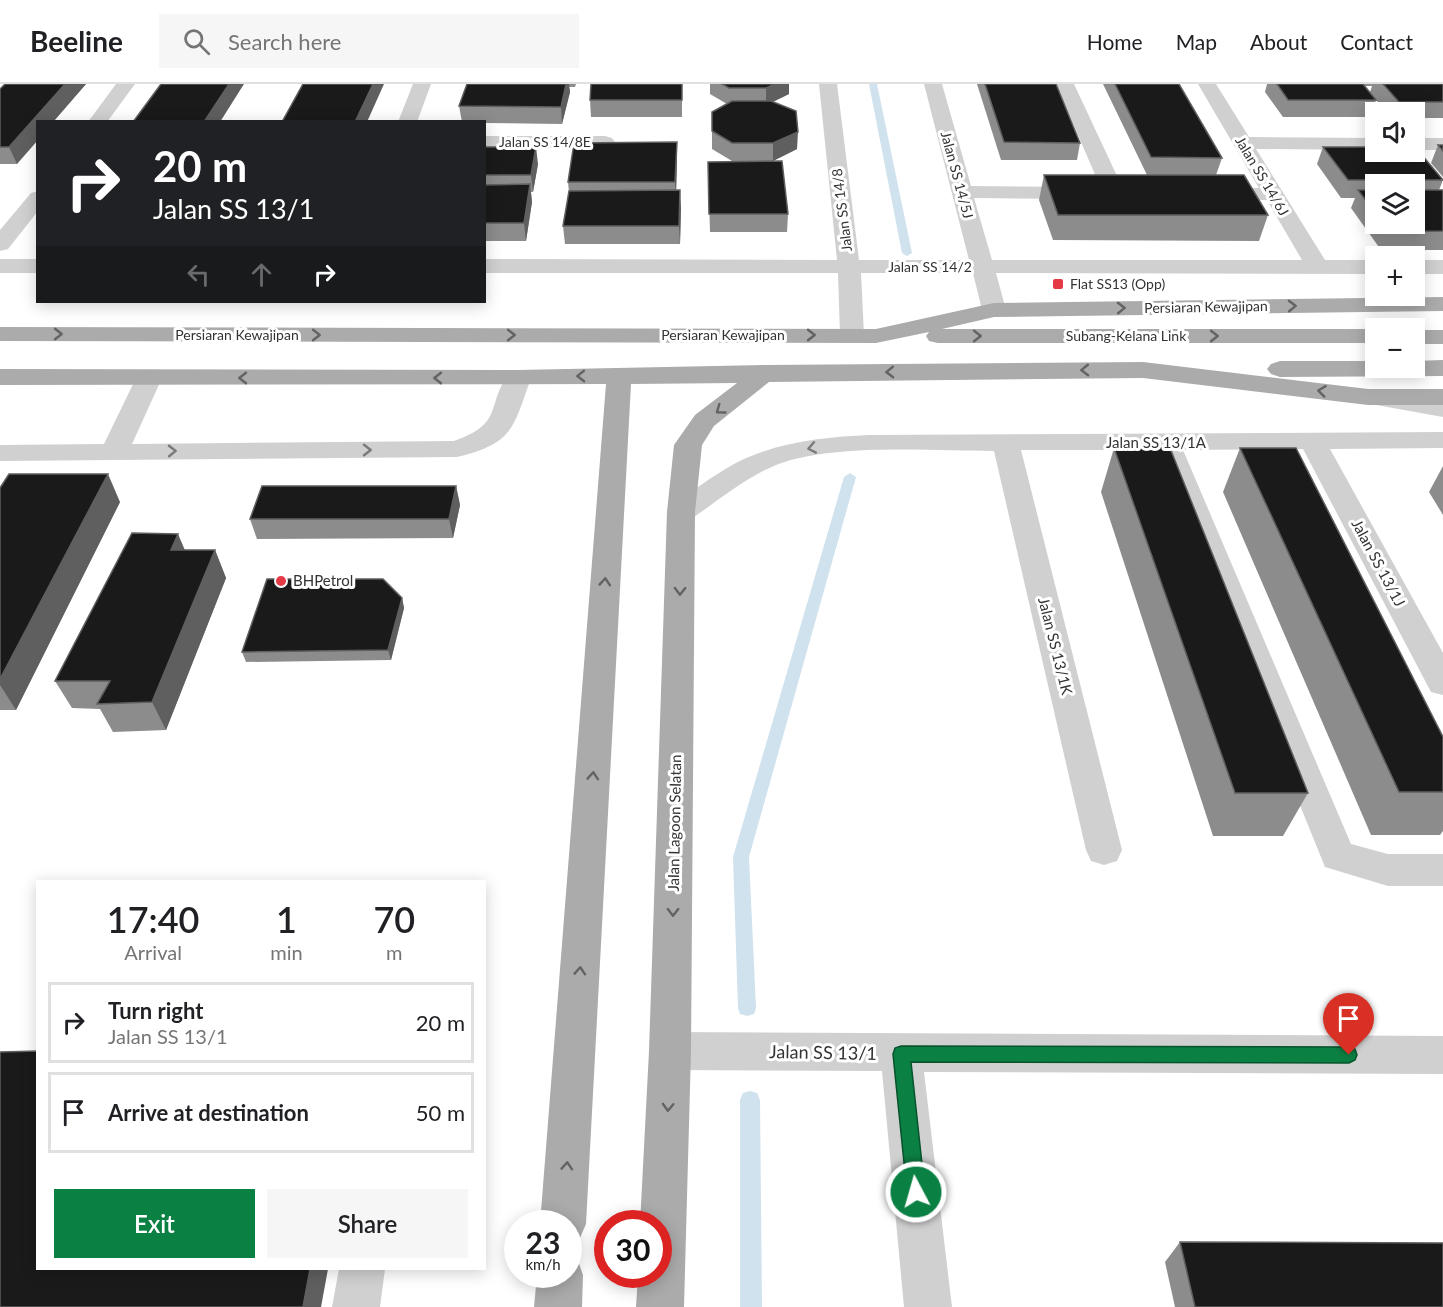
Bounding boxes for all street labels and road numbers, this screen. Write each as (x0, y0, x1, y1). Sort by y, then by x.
street label: Jalan SS 14/5J (938, 129, 977, 220)
street label: Jalan SS 14/8E (499, 133, 591, 150)
street label: Jalan SS 14/6J (1232, 133, 1293, 219)
street label: Jalan SS 14/8 (828, 167, 855, 253)
street label: Jalan SS 14/2 (888, 258, 972, 275)
street label: Persiaran Kewajipan (1144, 297, 1268, 316)
street label: Persiaran Kewajipan (175, 326, 299, 343)
street label: Persiaran Kewajipan (661, 326, 785, 343)
street label: Subang-Kelana Link (1066, 327, 1187, 344)
street label: Jalan SS 13/1A (1106, 433, 1207, 451)
street label: Jalan SS 13/1J (1348, 516, 1409, 609)
street label: Jalan SS 13/1K (1035, 595, 1077, 696)
street label: Jalan Lagoon Selatan (664, 754, 684, 892)
street label: Jalan SS 13/1 (769, 1040, 877, 1064)

